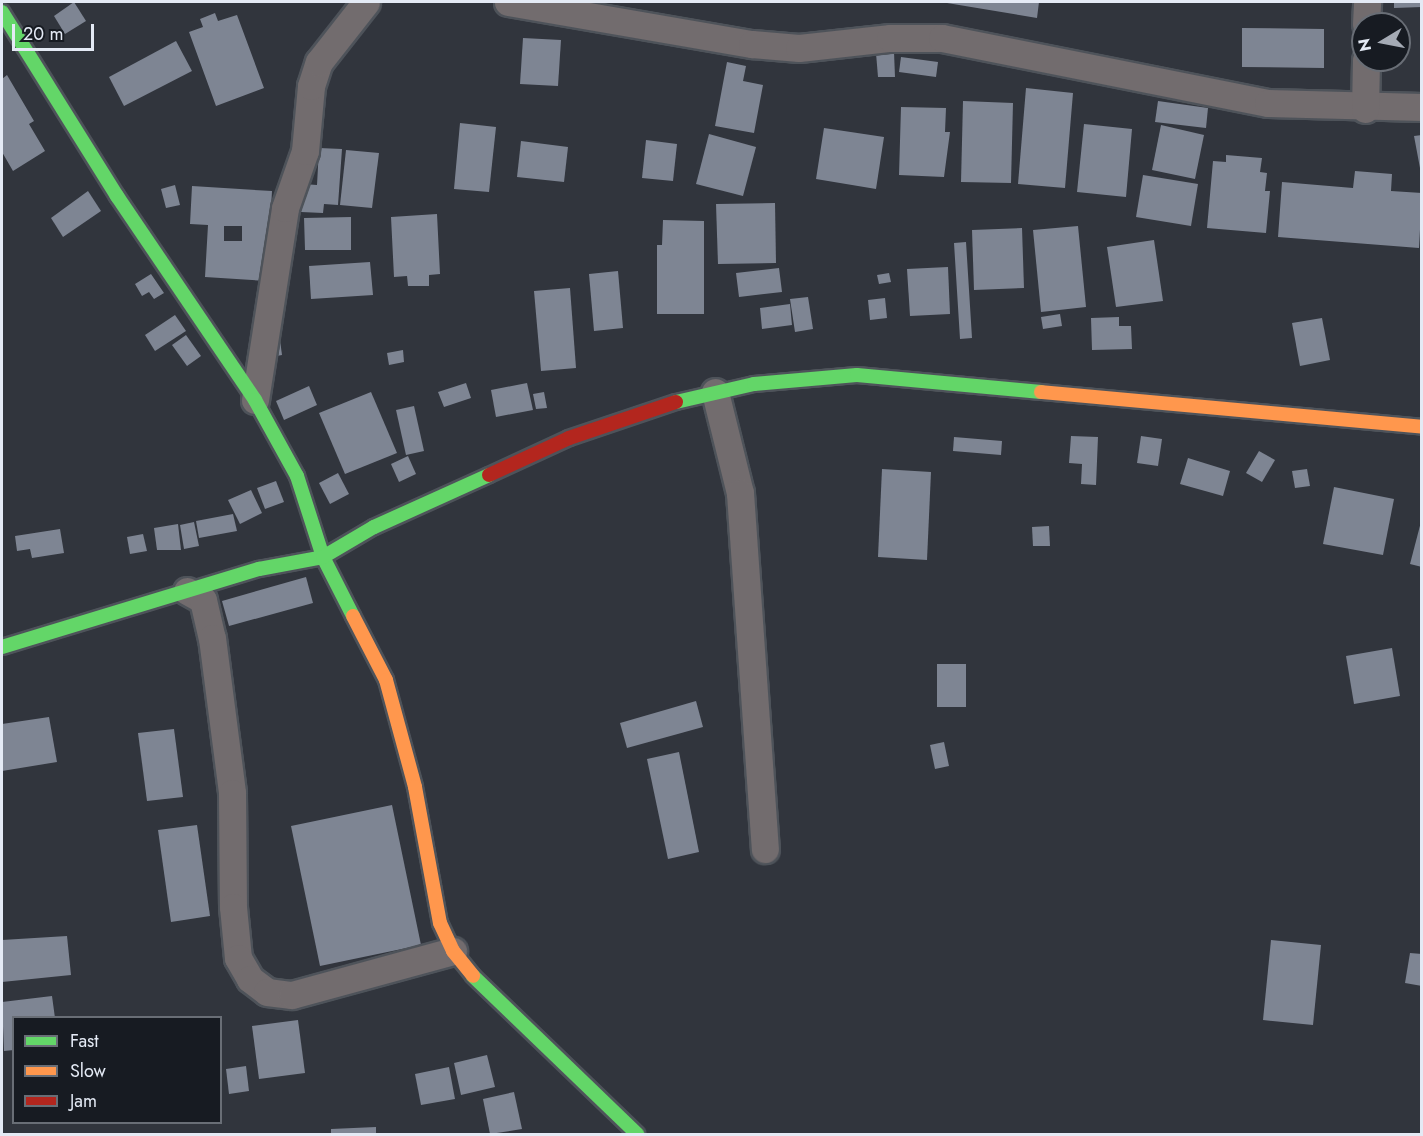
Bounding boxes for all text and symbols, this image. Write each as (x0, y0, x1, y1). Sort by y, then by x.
scale bar (15, 12, 98, 50)
north arrow (1351, 12, 1411, 72)
text: 20 m (23, 21, 63, 47)
text: N (1352, 37, 1377, 53)
legend (12, 1016, 222, 1124)
text: Fast (70, 1028, 99, 1054)
text: Slow (70, 1058, 106, 1084)
text: Jam (70, 1088, 97, 1114)

